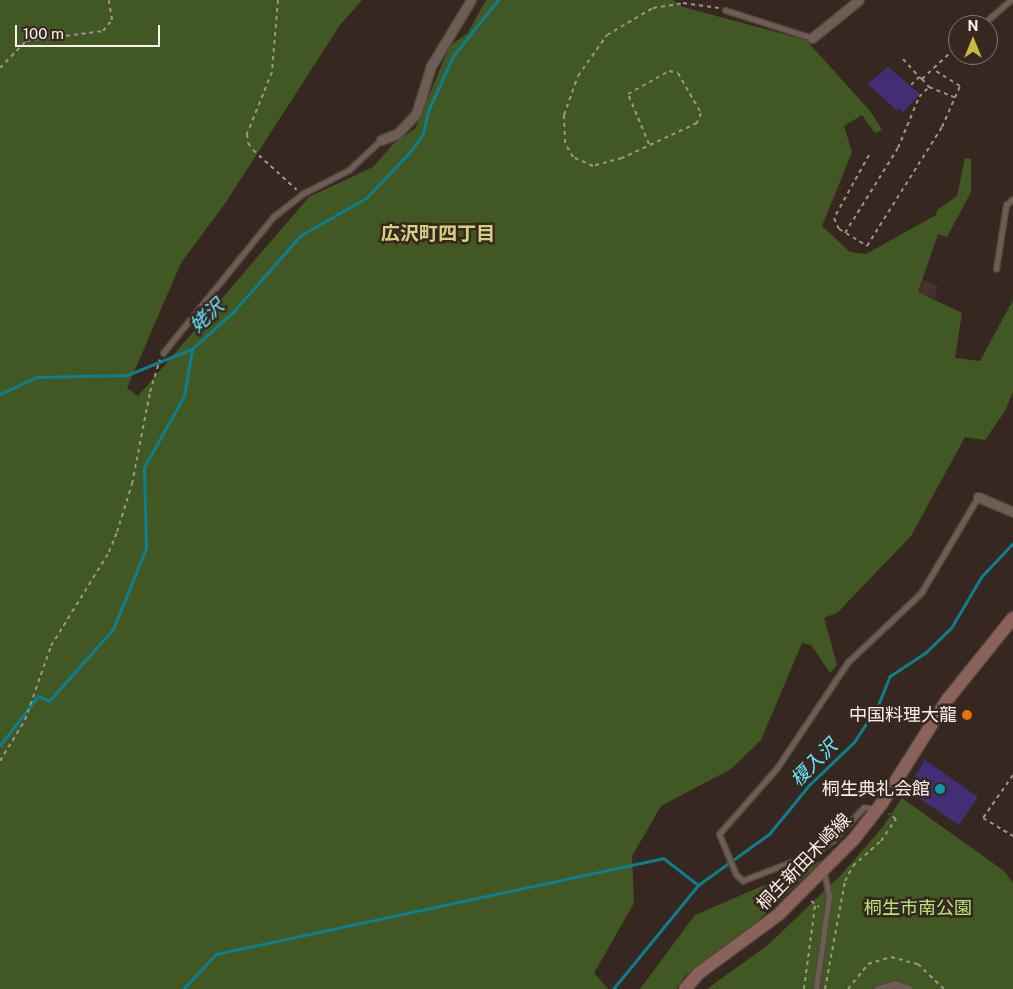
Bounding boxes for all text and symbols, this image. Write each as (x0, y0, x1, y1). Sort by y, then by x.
scale bar (18, 15, 162, 47)
north arrow (948, 15, 998, 65)
text: N (968, 18, 978, 34)
text: 100 m (23, 25, 64, 42)
district label: 広沢町四丁目 (381, 223, 495, 245)
water label: 姥沢 (185, 295, 229, 337)
place label: 中国料理大龍 (849, 704, 957, 726)
marker: 中国料理大龍 (961, 709, 973, 721)
water label: 榎入沢 (786, 735, 842, 791)
place label: 桐生典礼会館 (822, 778, 930, 800)
marker: 桐生典礼会館 (934, 783, 946, 795)
street label: 桐生新田木崎線 (752, 809, 856, 915)
park label: 桐生市南公園 (864, 897, 972, 919)

